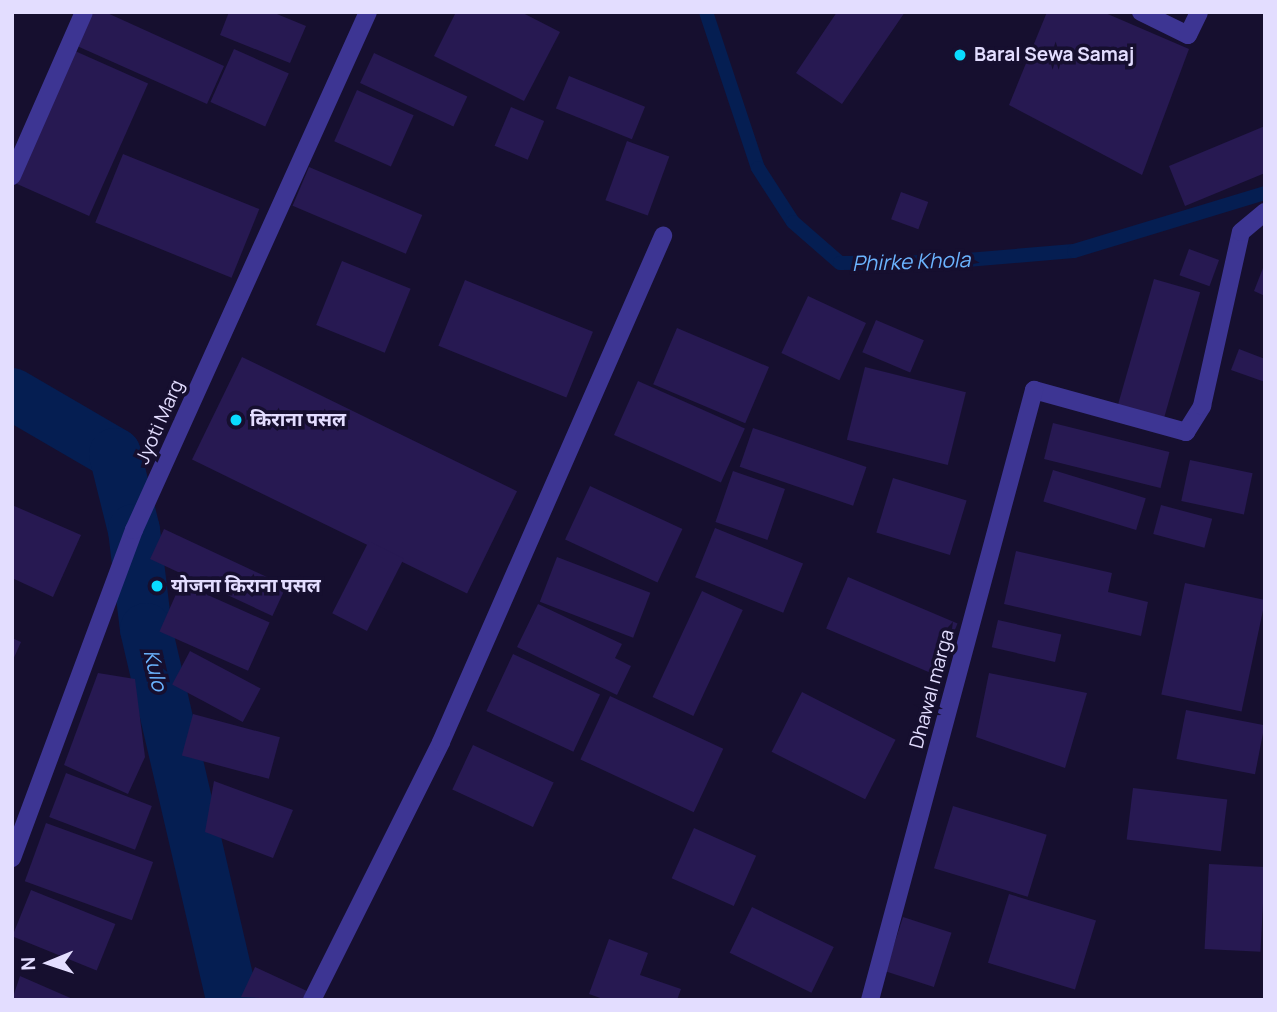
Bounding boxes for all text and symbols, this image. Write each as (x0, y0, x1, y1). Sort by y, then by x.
place label: Baral Sewa Samaj (974, 44, 1134, 66)
marker: Baral Sewa Samaj (952, 47, 968, 63)
water label: Phirke Khola (851, 246, 971, 276)
street label: Jyoti Marg (131, 376, 189, 468)
place label: किराना पसल (250, 409, 346, 431)
marker: किराना पसल (228, 412, 244, 428)
place label: योजना किराना पसल (171, 575, 321, 597)
marker: योजना किराना पसल (149, 578, 165, 594)
street label: Dhawal marga (905, 627, 959, 751)
water label: Kulo (139, 647, 173, 693)
north arrow (14, 928, 84, 998)
text: N (15, 956, 41, 971)

